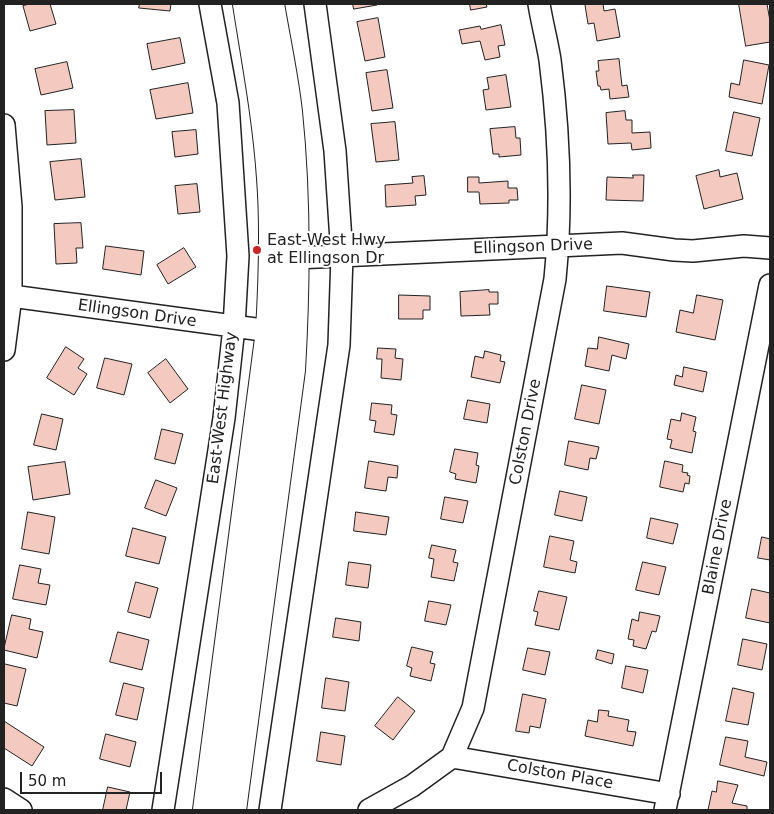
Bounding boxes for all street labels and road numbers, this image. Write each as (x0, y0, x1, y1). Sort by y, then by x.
street label: Ellingson Drive (473, 235, 593, 259)
street label: Ellingson Drive (76, 296, 198, 332)
street label: East-West Highway (204, 331, 242, 485)
street label: Colston Drive (506, 377, 546, 487)
street label: Blaine Drive (699, 497, 737, 597)
street label: Colston Place (505, 756, 615, 794)

